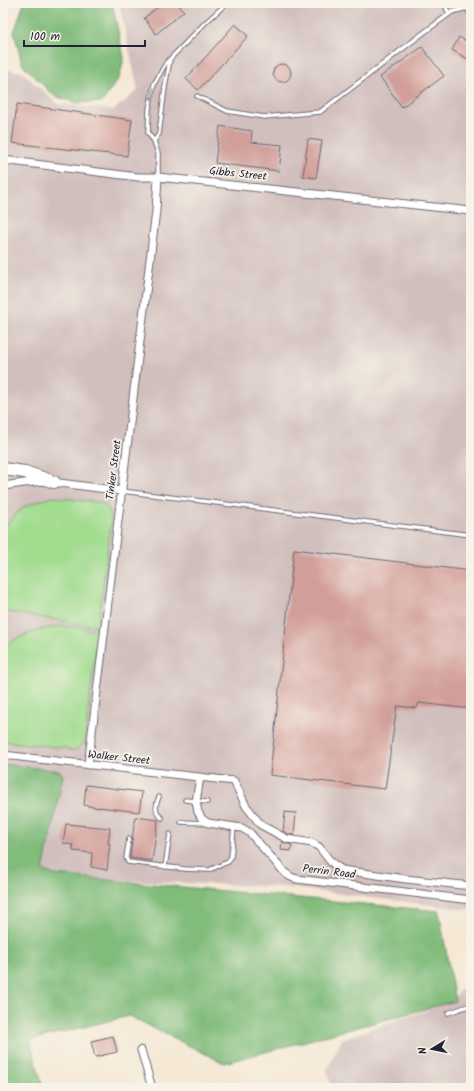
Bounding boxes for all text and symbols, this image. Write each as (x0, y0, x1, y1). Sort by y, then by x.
scale bar (24, 22, 145, 48)
text: 100 m (30, 27, 61, 46)
one-way arrow (148, 87, 156, 100)
street label: Gibbs Street (208, 162, 268, 186)
street label: Tinker Street (101, 438, 127, 501)
street label: Walker Street (87, 746, 152, 770)
street label: Perrin Road (302, 860, 357, 884)
north arrow (412, 1029, 452, 1069)
text: N (414, 1046, 433, 1056)

